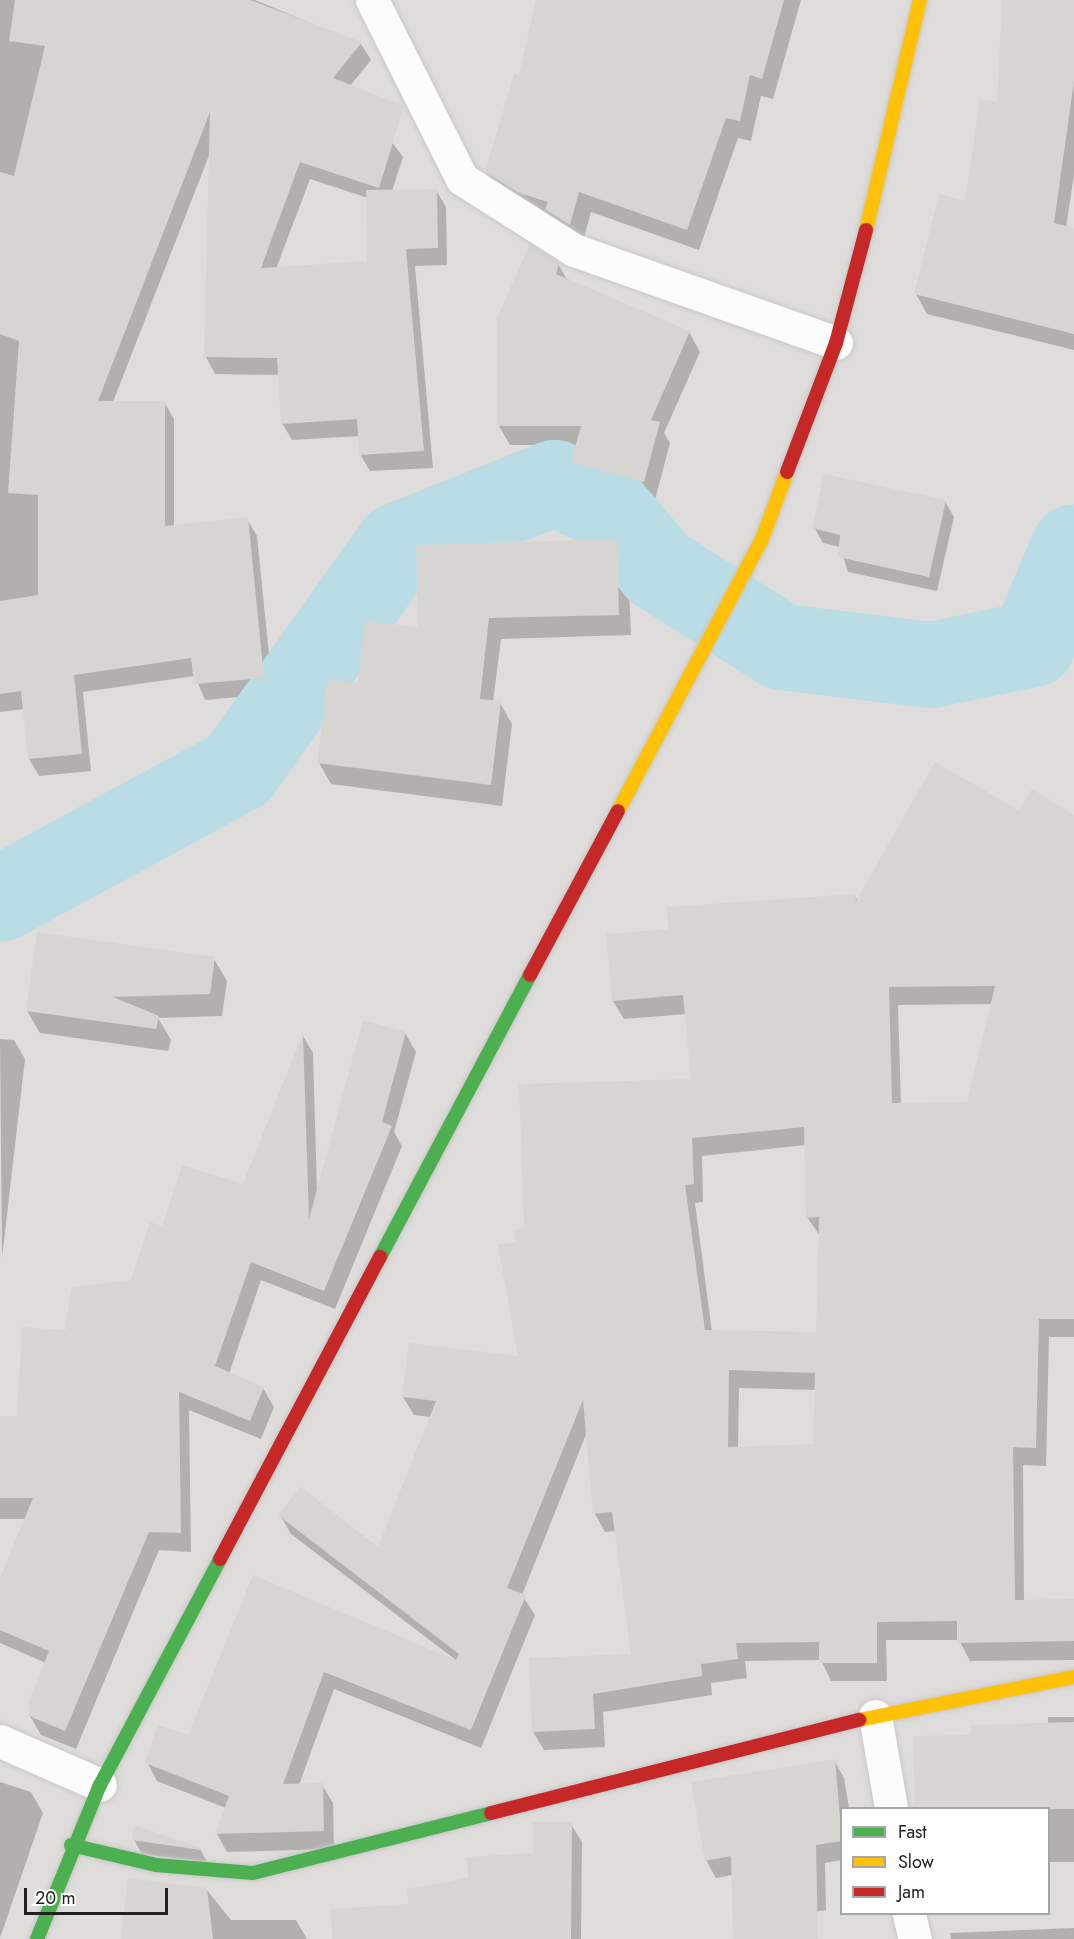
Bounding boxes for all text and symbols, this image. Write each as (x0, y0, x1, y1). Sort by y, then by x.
legend (840, 1807, 1050, 1915)
text: Fast (898, 1819, 927, 1845)
text: Slow (898, 1849, 934, 1875)
scale bar (27, 1876, 171, 1914)
text: Jam (898, 1879, 925, 1905)
text: 20 m (35, 1885, 75, 1911)

